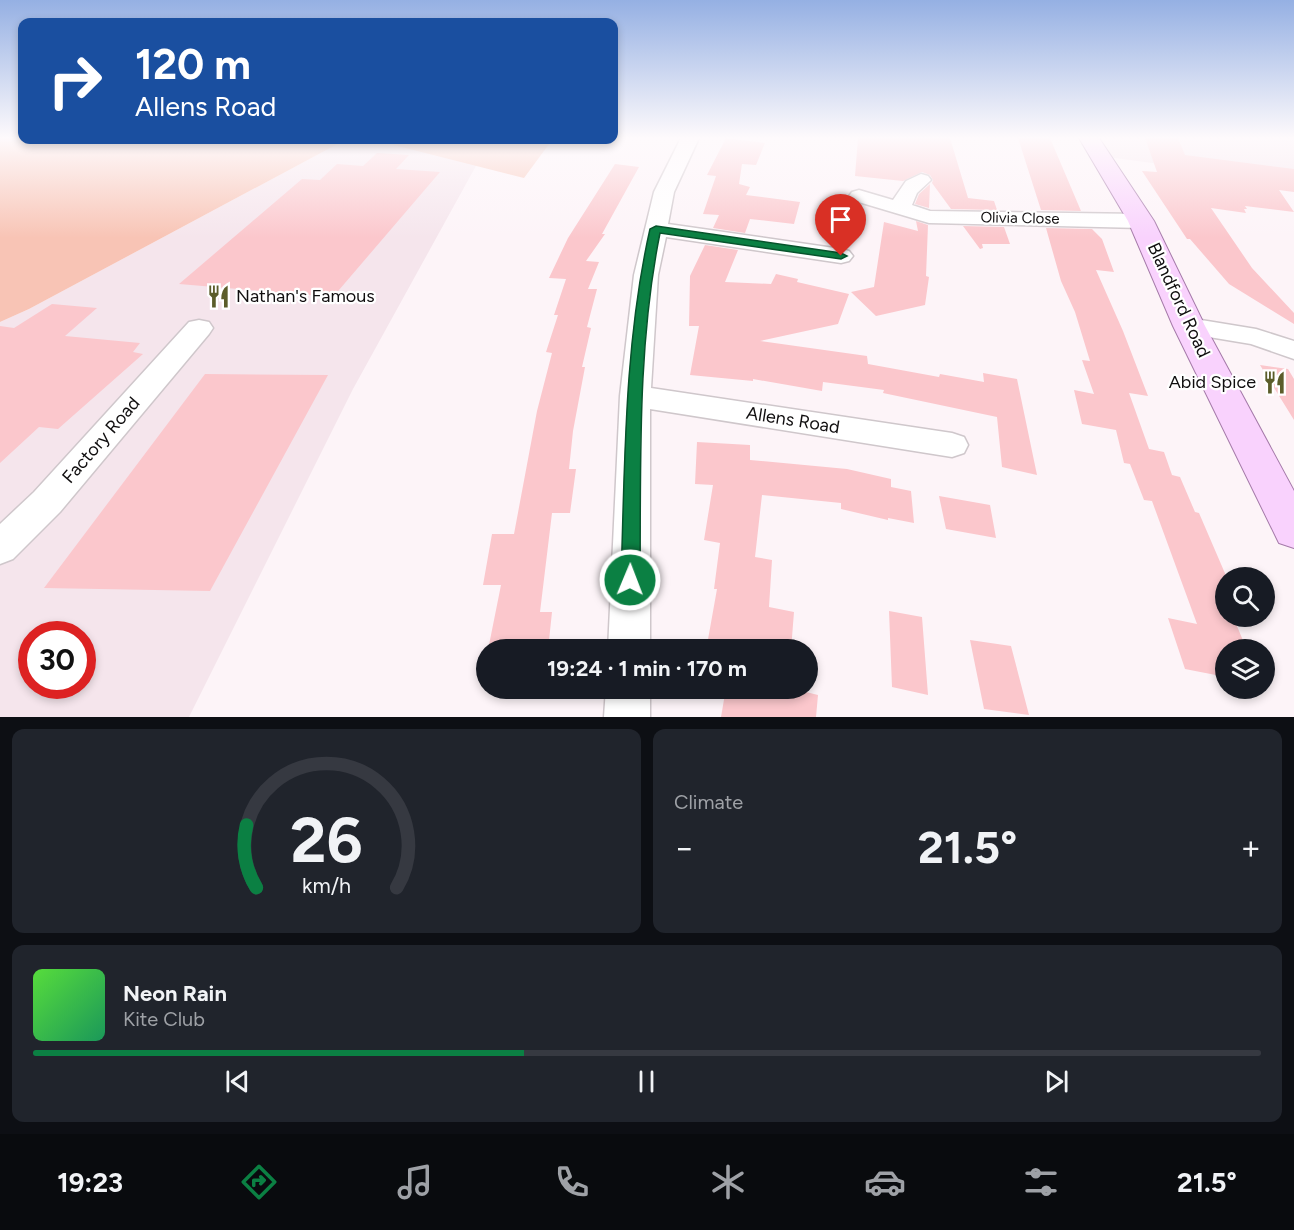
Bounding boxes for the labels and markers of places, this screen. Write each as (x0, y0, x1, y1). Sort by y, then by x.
pin (815, 194, 866, 256)
restaurant icon: Nathan's Famous (205, 283, 231, 309)
place label: Nathan's Famous (236, 285, 375, 307)
restaurant icon: Abid Spice (1261, 369, 1287, 395)
place label: Abid Spice (1169, 371, 1256, 393)

